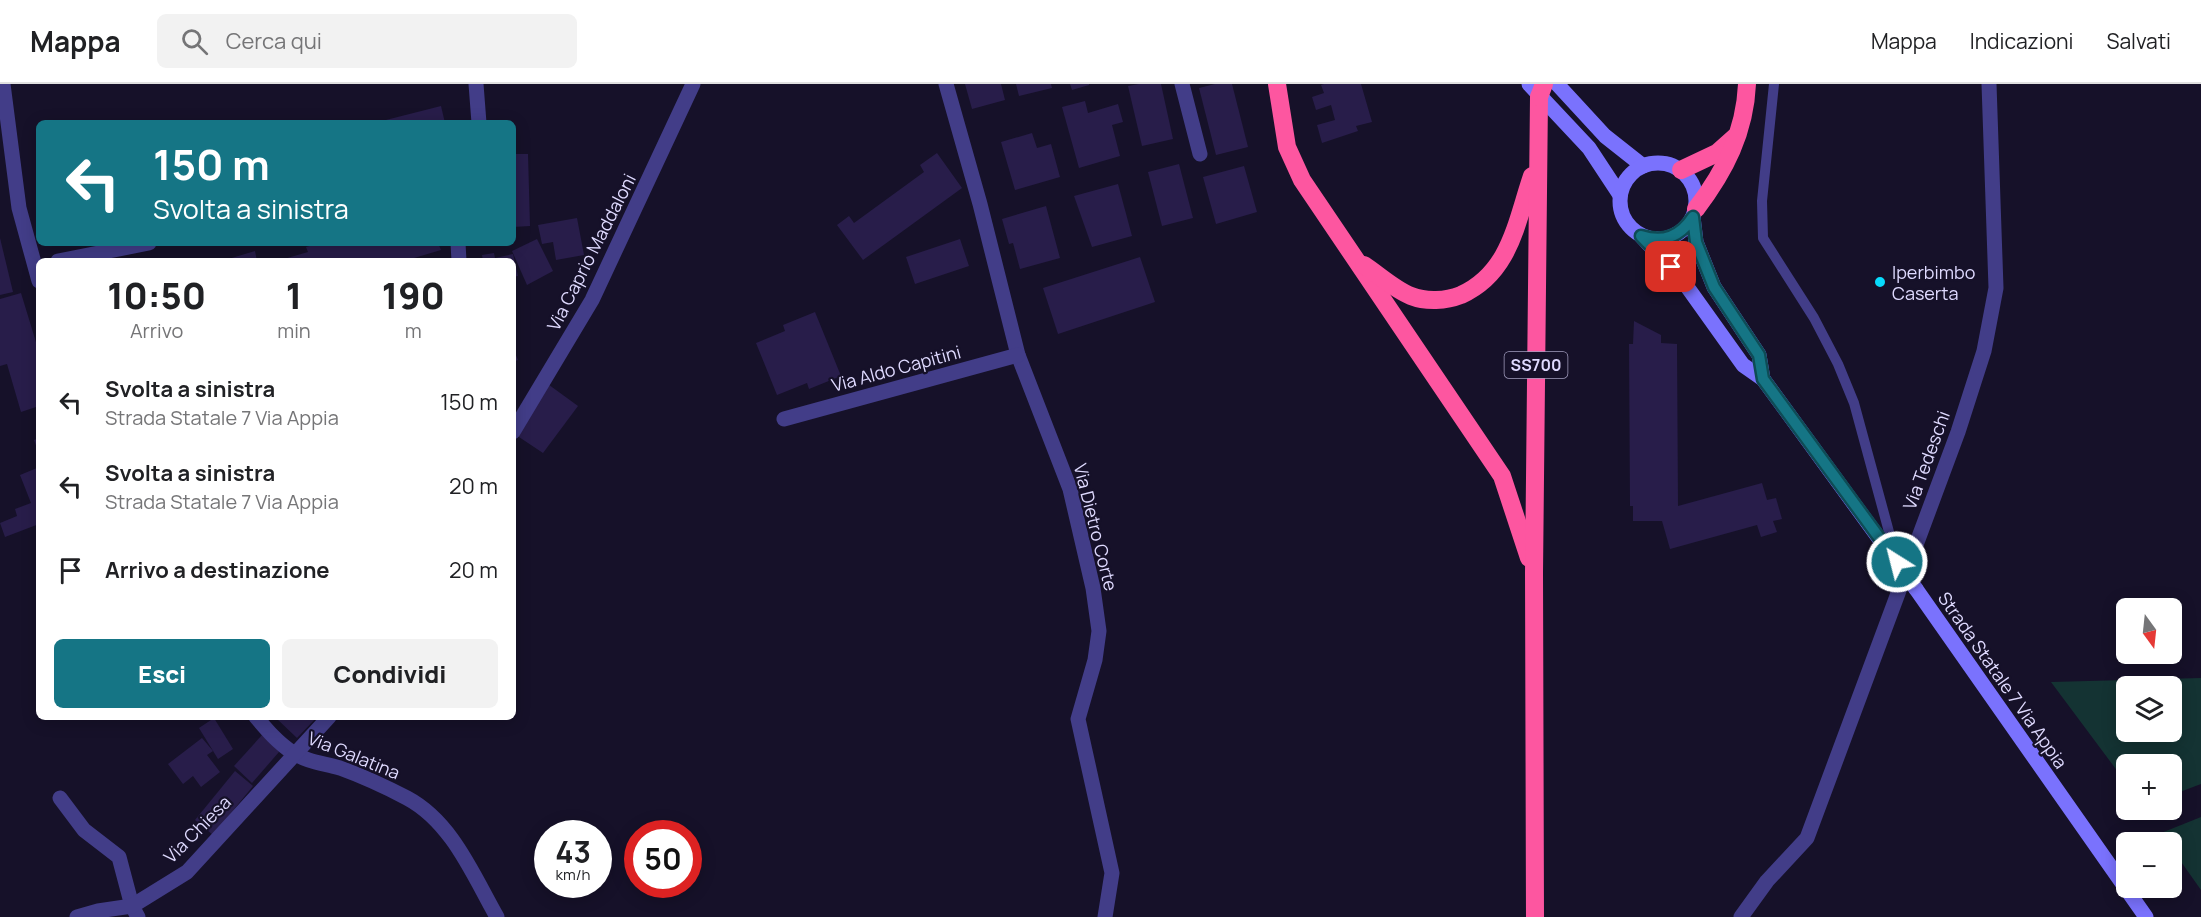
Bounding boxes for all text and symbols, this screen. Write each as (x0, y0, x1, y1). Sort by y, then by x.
search box (157, 14, 577, 68)
text: Mappa (30, 22, 121, 60)
icon: search (178, 25, 211, 58)
text: Cerca qui (226, 26, 322, 56)
text: Mappa (1871, 27, 1937, 55)
text: Indicazioni (1970, 27, 2073, 55)
text: Salvati (2106, 27, 2171, 55)
text: 150 m (153, 135, 270, 193)
icon: left (54, 144, 132, 222)
street label: Via Caprio Maddaloni (541, 169, 641, 335)
text: Svolta a sinistra (153, 190, 349, 227)
pin (1645, 241, 1696, 292)
icon: arrive (1654, 250, 1687, 283)
place label: Iperbimbo Caserta (1892, 260, 1975, 305)
text: 10:50 (107, 271, 206, 320)
text: 1 (286, 271, 302, 320)
text: 190 (382, 271, 445, 320)
marker: Iperbimbo Caserta (1873, 275, 1887, 289)
text: Arrivo (130, 317, 183, 344)
text: min (277, 317, 311, 344)
text: m (405, 317, 422, 344)
street label: Via Aldo Capitini (829, 339, 963, 397)
road number: SS700 (1504, 352, 1568, 378)
text: Svolta a sinistra (105, 374, 275, 404)
icon: left (54, 386, 87, 419)
text: 150 m (440, 387, 498, 417)
text: Strada Statale 7 Via Appia (105, 404, 339, 431)
street label: Via Tedeschi (1897, 407, 1955, 513)
text: Svolta a sinistra (105, 458, 275, 488)
street label: Via Dietro Corte (1069, 461, 1123, 593)
icon: left (54, 470, 87, 503)
text: 20 m (449, 471, 498, 501)
text: Strada Statale 7 Via Appia (105, 488, 339, 515)
position arrow (1865, 530, 1929, 594)
icon: arrive (54, 554, 87, 587)
text: Arrivo a destinazione (105, 555, 329, 585)
text: 20 m (449, 555, 498, 585)
street label: Strada Statale 7 Via Appia (1933, 587, 2073, 773)
north arrow (2116, 598, 2182, 664)
map controls (2116, 598, 2182, 898)
button: Esci (54, 639, 270, 708)
button: Condividi (282, 639, 498, 708)
button: layers (2116, 676, 2182, 742)
street label: Via Galatina (304, 726, 404, 784)
button: + (2116, 754, 2182, 820)
street label: Via Chiesa (158, 790, 236, 868)
speed limit sign: 50 (624, 820, 702, 898)
text: 43 (555, 831, 591, 872)
button: − (2116, 832, 2182, 898)
text: km/h (556, 864, 590, 885)

